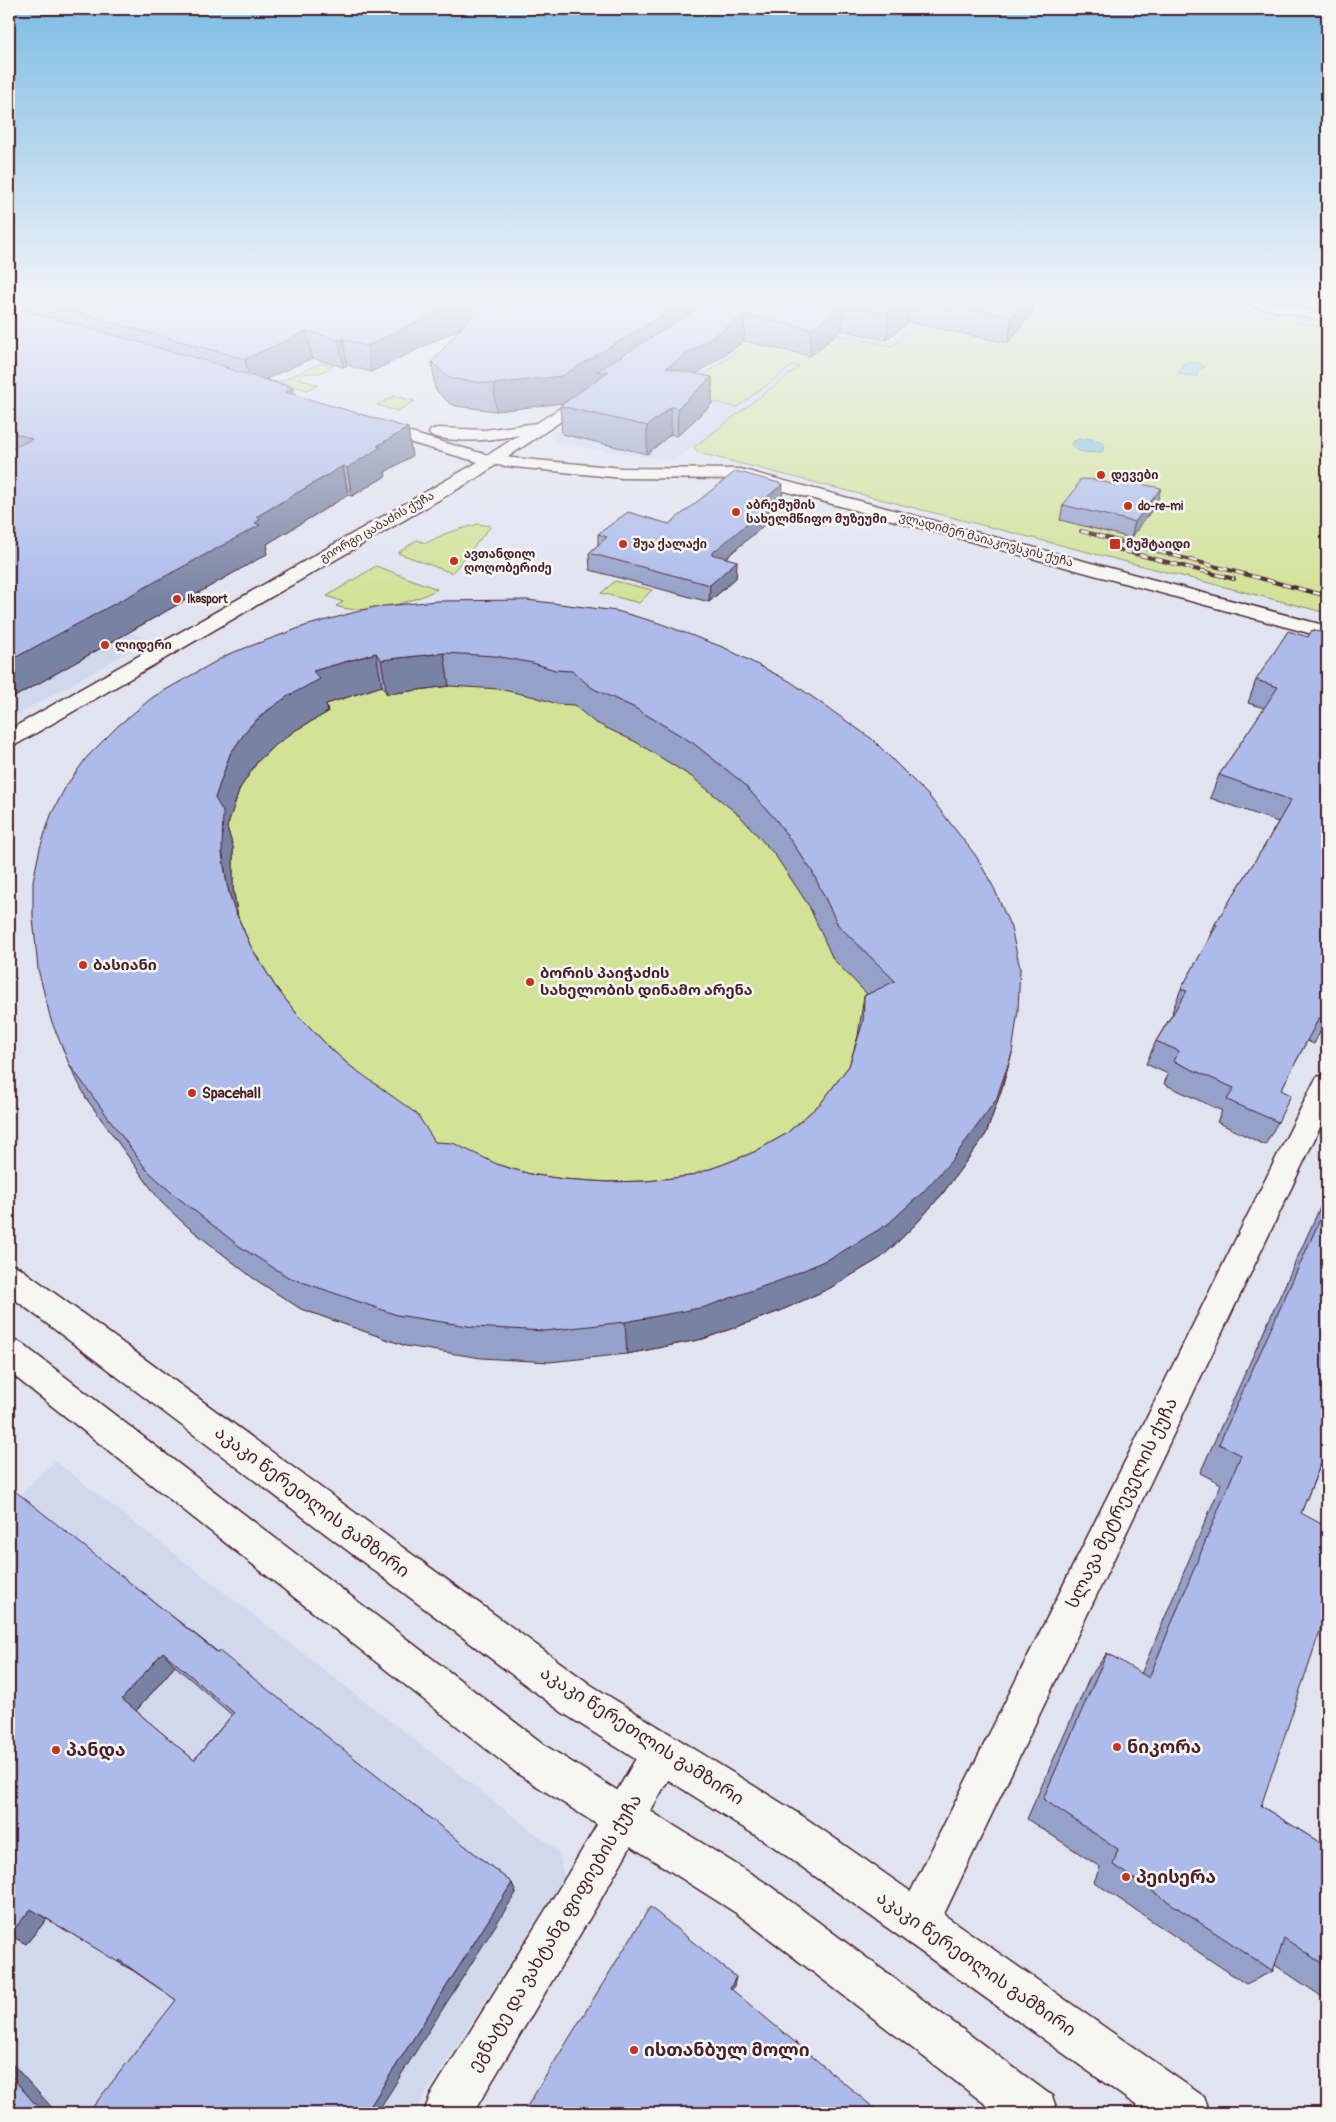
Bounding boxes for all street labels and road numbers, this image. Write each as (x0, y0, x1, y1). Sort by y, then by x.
street label: გიორგი ცაბაძის ქუჩა (317, 488, 437, 566)
street label: ვლადიმერ მაიაკოვსკის ქუჩა (897, 510, 1075, 570)
street label: სლავა მეტრეველის ქუჩა (1061, 1394, 1183, 1612)
street label: აკაკი წერეთლის გამზირი (210, 1421, 414, 1583)
street label: აკაკი წერეთლის გამზირი (536, 1661, 748, 1811)
street label: ეგნატე და ვახტანგ ფიფიების ქუჩა (463, 1790, 647, 2076)
street label: აკაკი წერეთლის გამზირი (872, 1886, 1080, 2042)

